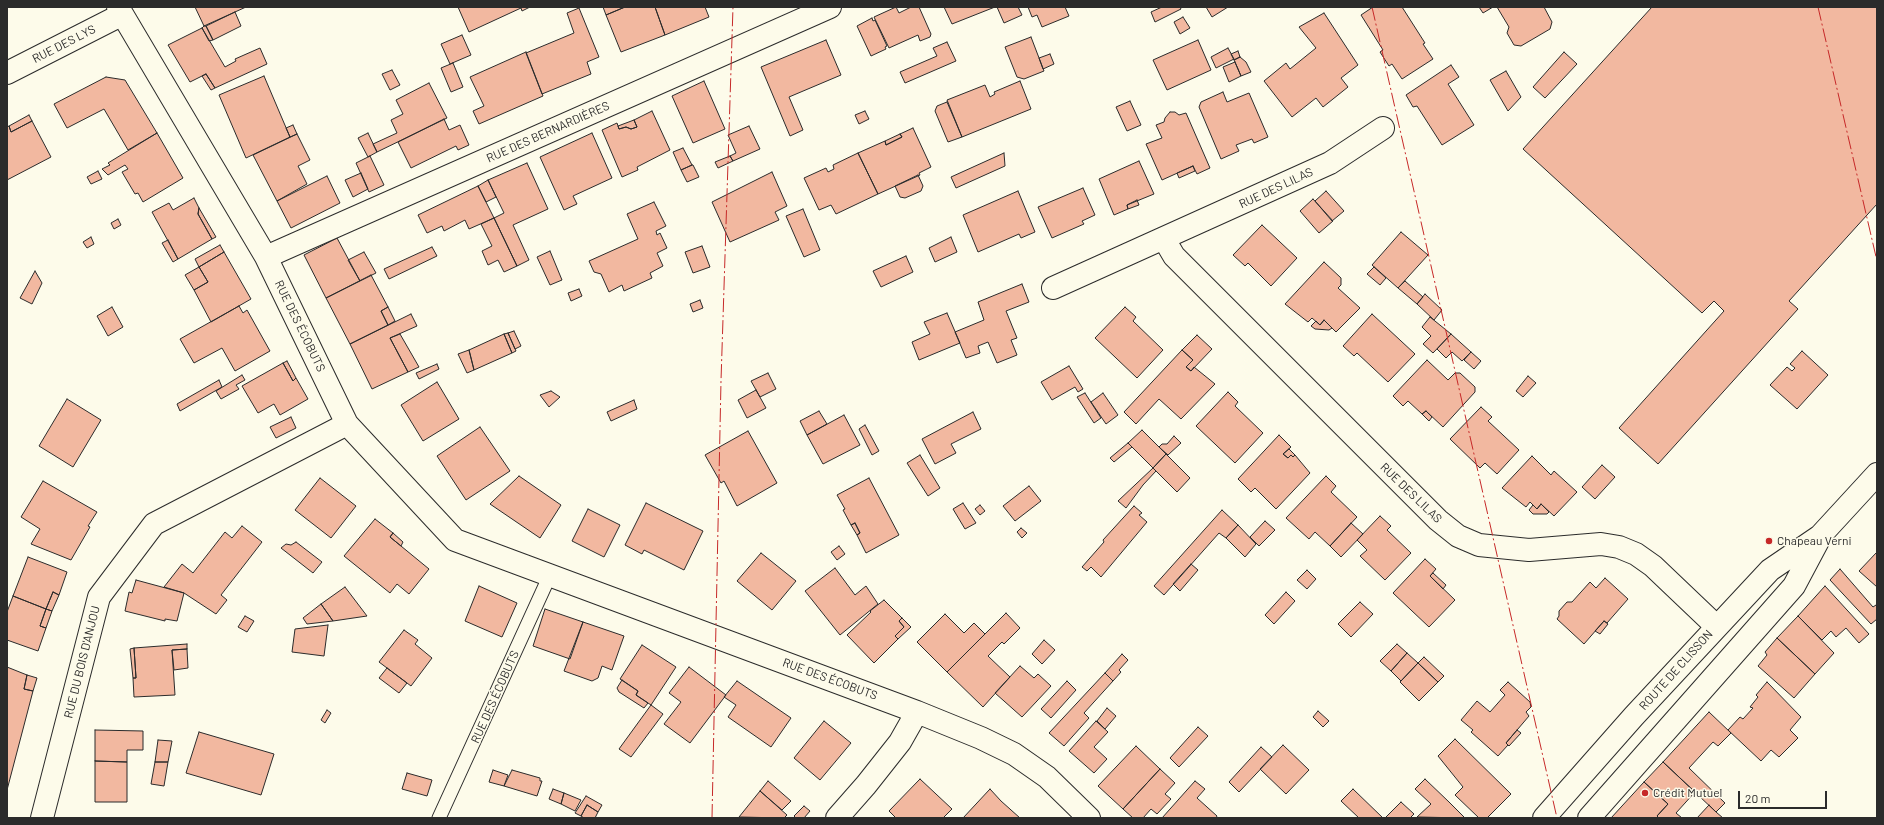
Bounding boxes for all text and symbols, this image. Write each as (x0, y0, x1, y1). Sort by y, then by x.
street label: RUE DES LYS (30, 22, 98, 66)
street label: RUE DES BERNARDIÈRES (484, 98, 612, 166)
street label: RUE DES LILAS (1237, 165, 1315, 211)
street label: RUE DES ÉCOBUTS (272, 278, 328, 374)
street label: RUE DES LILAS (1377, 460, 1445, 526)
place label: Chapeau Verni (1777, 534, 1851, 548)
marker: Chapeau Verni (1764, 536, 1774, 546)
street label: RUE DU BOIS D'ANJOU (61, 604, 103, 720)
street label: ROUTE DE CLISSON (1636, 627, 1716, 713)
street label: RUE DES ÉCOBUTS (468, 648, 522, 746)
street label: RUE DES ÉCOBUTS (781, 655, 879, 703)
scale bar (1740, 783, 1829, 809)
place label: Crédit Mutuel (1653, 786, 1722, 800)
marker: Crédit Mutuel (1640, 788, 1650, 798)
text: 20 m (1745, 791, 1771, 805)

